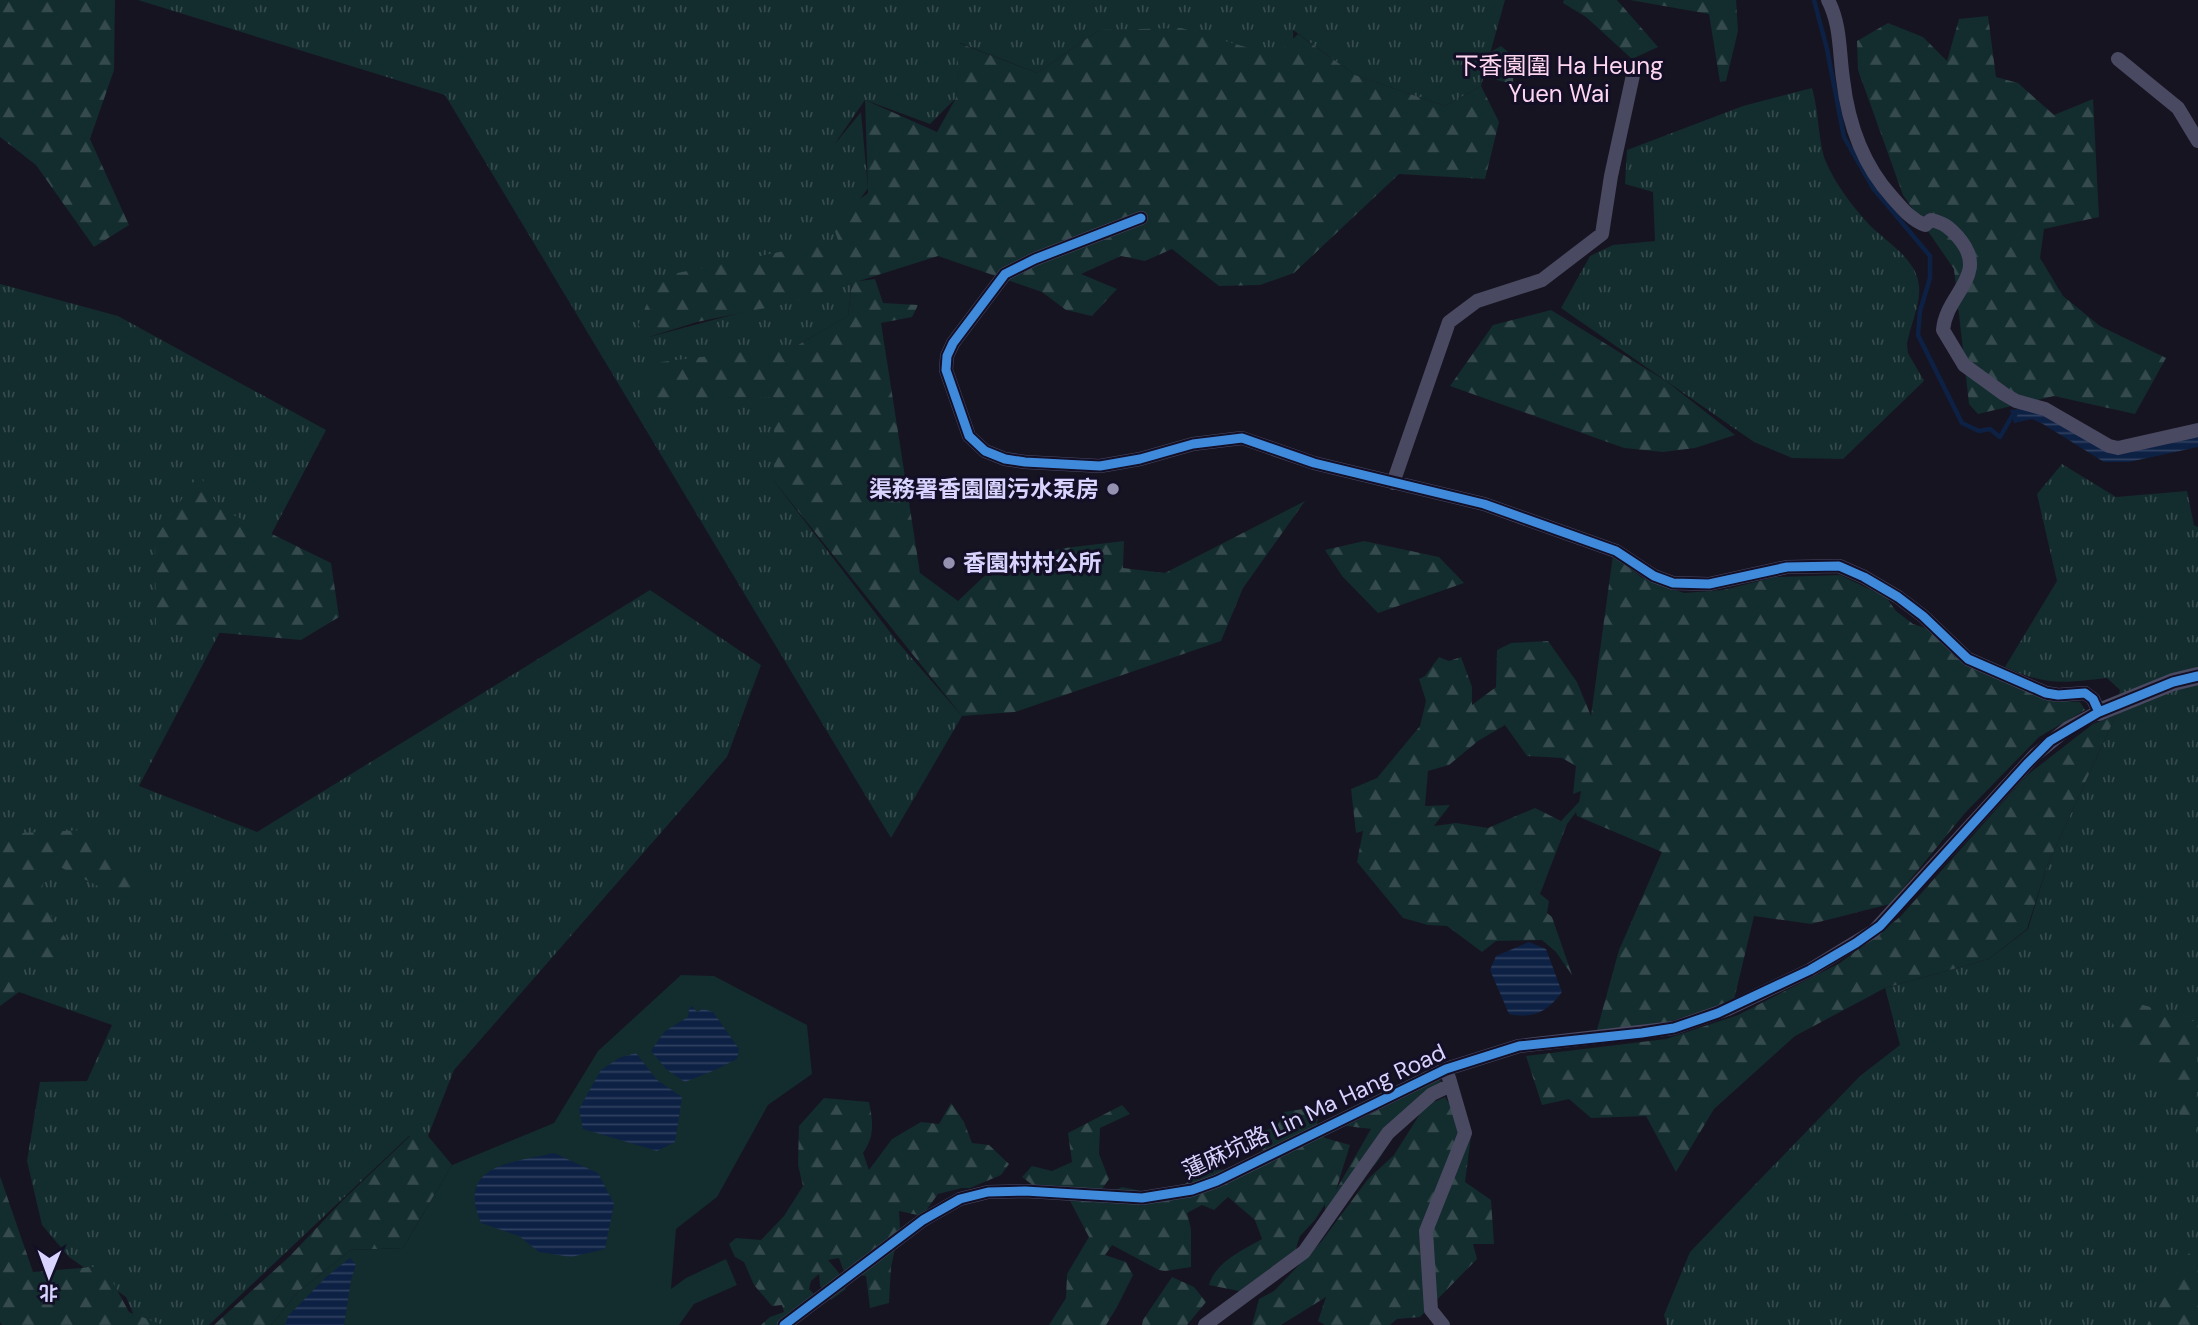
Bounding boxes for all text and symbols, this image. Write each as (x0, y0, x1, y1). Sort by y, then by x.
district label: 下香園圍 Ha Heung Yuen Wai (1454, 50, 1664, 109)
place label: 渠務署香園圍污水泵房 (869, 474, 1099, 504)
marker: 渠務署香園圍污水泵房 (1105, 481, 1121, 497)
place label: 香園村村公所 (963, 548, 1101, 578)
marker: 香園村村公所 (941, 555, 957, 571)
street label: 蓮麻坑路 Lin Ma Hang Road (1178, 1037, 1450, 1185)
north arrow (14, 1241, 84, 1311)
text: 北 (39, 1280, 58, 1305)

